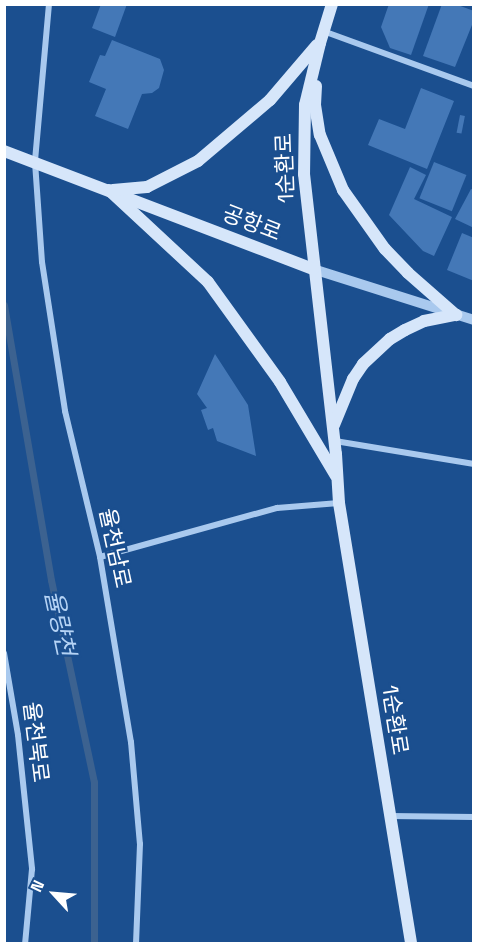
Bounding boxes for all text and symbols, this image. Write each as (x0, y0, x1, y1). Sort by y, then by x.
street label: 1순환로 (271, 133, 299, 203)
street label: 공항로 (219, 200, 285, 246)
street label: 율천남로 (94, 506, 136, 590)
water label: 율량천 (39, 588, 81, 658)
street label: 1순환로 (376, 683, 414, 757)
street label: 율천북로 (18, 700, 54, 784)
north arrow (24, 864, 84, 924)
text: N (26, 876, 49, 895)

